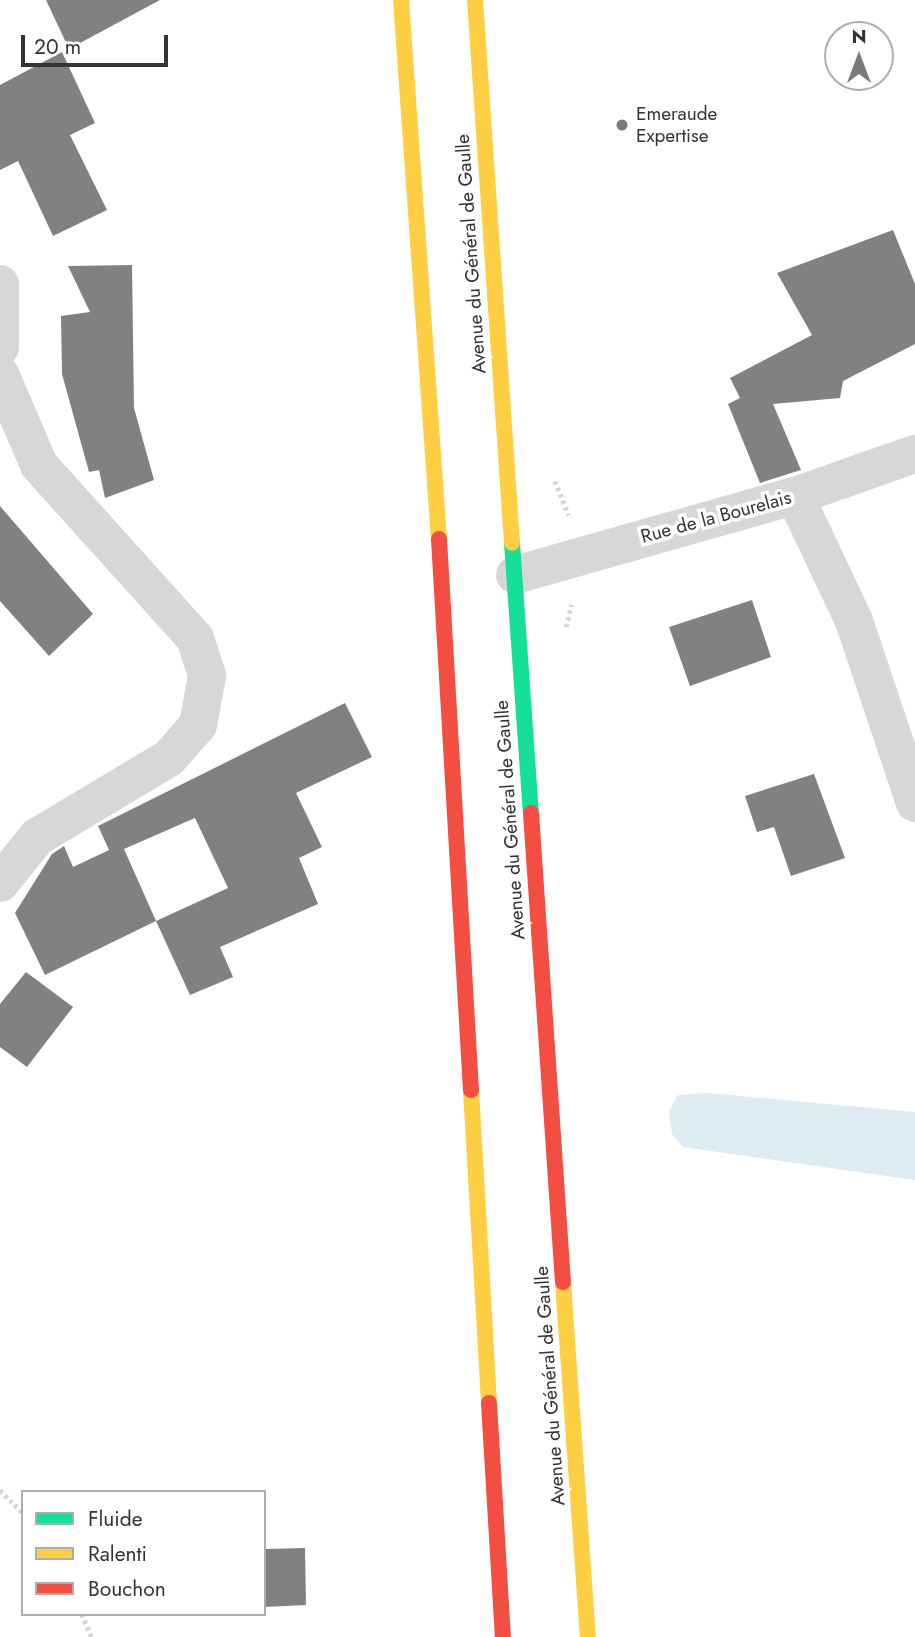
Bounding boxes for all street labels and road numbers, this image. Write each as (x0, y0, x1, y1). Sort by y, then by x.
street label: Avenue du Général de Gaulle (451, 133, 491, 375)
street label: Rue de la Bourelais (638, 486, 794, 548)
street label: Avenue du Général de Gaulle (490, 699, 530, 941)
street label: Avenue du Général de Gaulle (530, 1265, 570, 1507)

